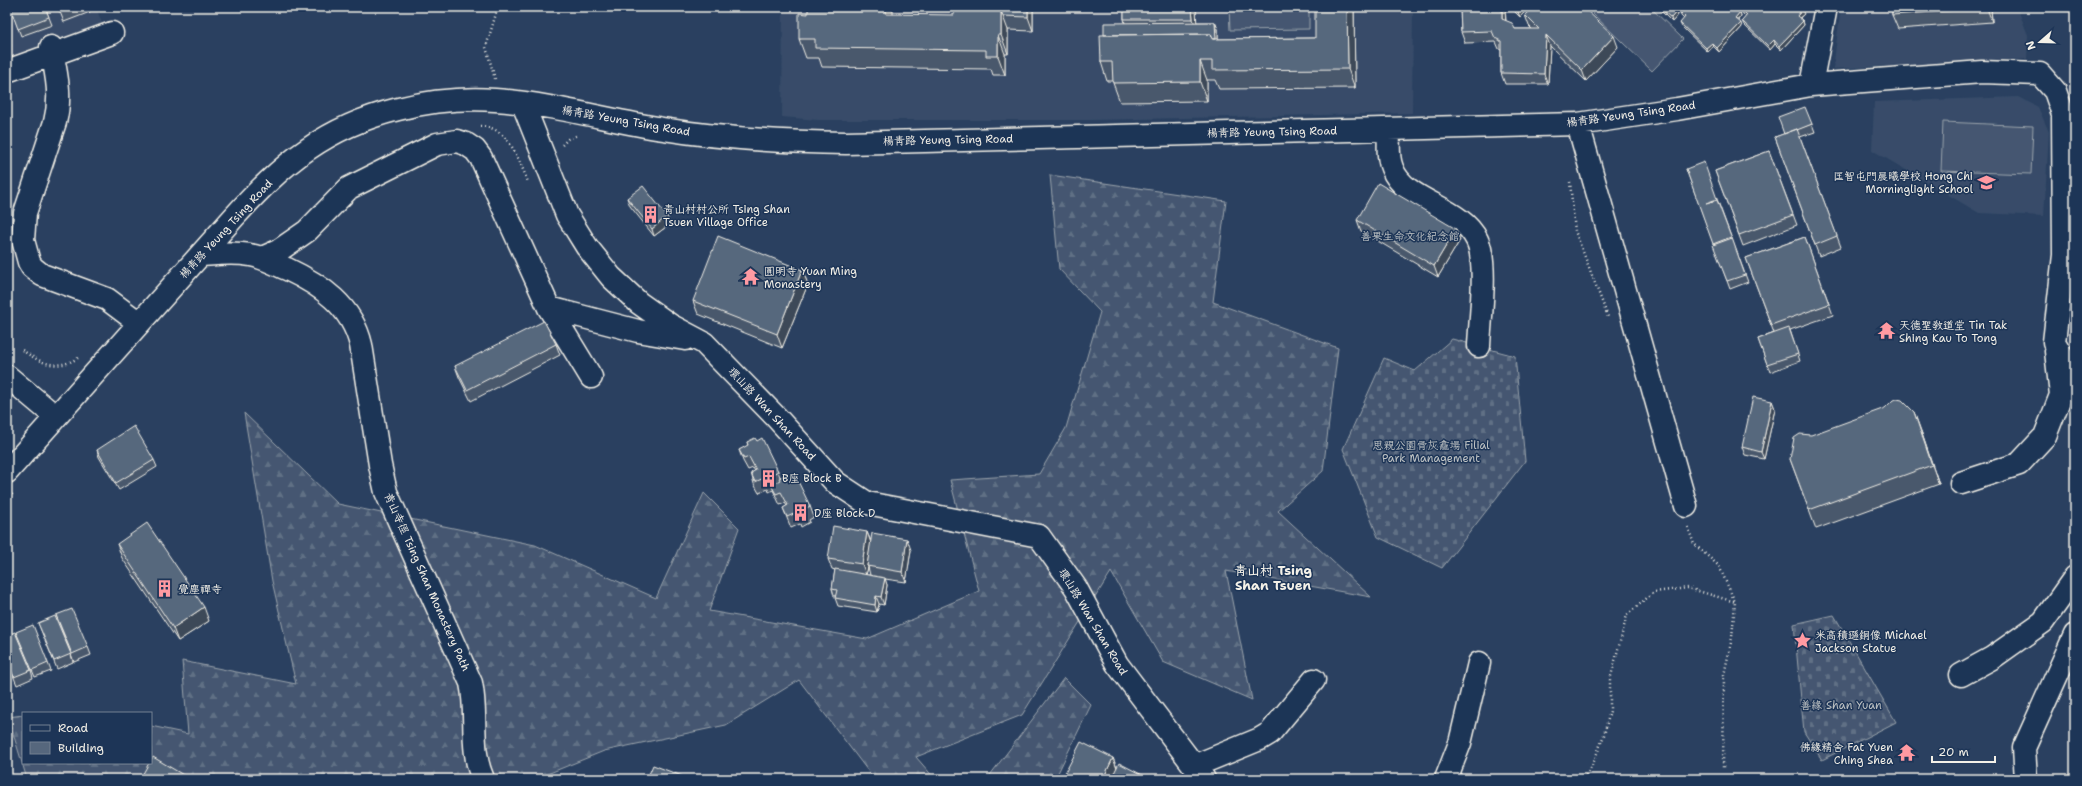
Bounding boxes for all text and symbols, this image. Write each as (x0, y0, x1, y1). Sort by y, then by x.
north arrow (2020, 22, 2060, 62)
text: N (2022, 38, 2040, 52)
street label: 楊青路 Yeung Tsing Road (1566, 98, 1697, 130)
street label: 楊青路 Yeung Tsing Road (561, 102, 691, 140)
street label: 楊青路 Yeung Tsing Road (1207, 123, 1337, 141)
street label: 楊青路 Yeung Tsing Road (883, 131, 1013, 149)
place label: 匡智屯門晨曦學校 Hong Chi Morninglight School (1833, 169, 1974, 197)
school or university icon: 匡智屯門晨曦學校 Hong Chi Morninglight School (1976, 172, 1996, 192)
street label: 楊青路 Yeung Tsing Road (176, 176, 276, 282)
place label: 青山村村公所 Tsing Shan Tsuen Village Office (663, 202, 790, 230)
building icon: 青山村村公所 Tsing Shan Tsuen Village Office (640, 205, 660, 225)
park label: 善果生命文化紀念館 (1361, 229, 1460, 244)
place label: 圓明寺 Yuan Ming Monastery (764, 264, 857, 292)
temple icon: 圓明寺 Yuan Ming Monastery (741, 267, 761, 287)
place label: 天德聖教道堂 Tin Tak Shing Kau To Tong (1899, 318, 2007, 346)
temple icon: 天德聖教道堂 Tin Tak Shing Kau To Tong (1876, 321, 1896, 341)
street label: 環山路 Wan Shan Road (725, 364, 819, 464)
park label: 思親公園骨灰龕場 Filial Park Management (1372, 438, 1490, 466)
building icon: B座 Block B (759, 468, 779, 488)
place label: B座 Block B (782, 471, 842, 486)
street label: 青山寺徑 Tsing Shan Monastery Path (381, 490, 473, 674)
building icon: D座 Block D (791, 503, 811, 523)
place label: D座 Block D (814, 506, 875, 521)
district label: 青山村 Tsing Shan Tsuen (1234, 562, 1313, 594)
street label: 環山路 Wan Shan Road (1055, 566, 1131, 678)
building icon: 覺塵禪寺 (155, 579, 175, 599)
place label: 覺塵禪寺 (178, 582, 222, 597)
place label: 米高積遜銅像 Michael Jackson Statue (1815, 628, 1927, 656)
place icon: 米高積遜銅像 Michael Jackson Statue (1792, 631, 1812, 651)
park label: 善緣 Shan Yuan (1800, 698, 1882, 713)
legend (22, 712, 152, 764)
text: Road (58, 720, 89, 736)
scale bar (1932, 738, 1995, 764)
text: Building (58, 740, 104, 756)
place label: 佛緣精舍 Fat Yuen Ching Shea (1799, 740, 1893, 768)
temple icon: 佛緣精舍 Fat Yuen Ching Shea (1896, 743, 1916, 763)
text: 20 m (1938, 744, 1969, 760)

